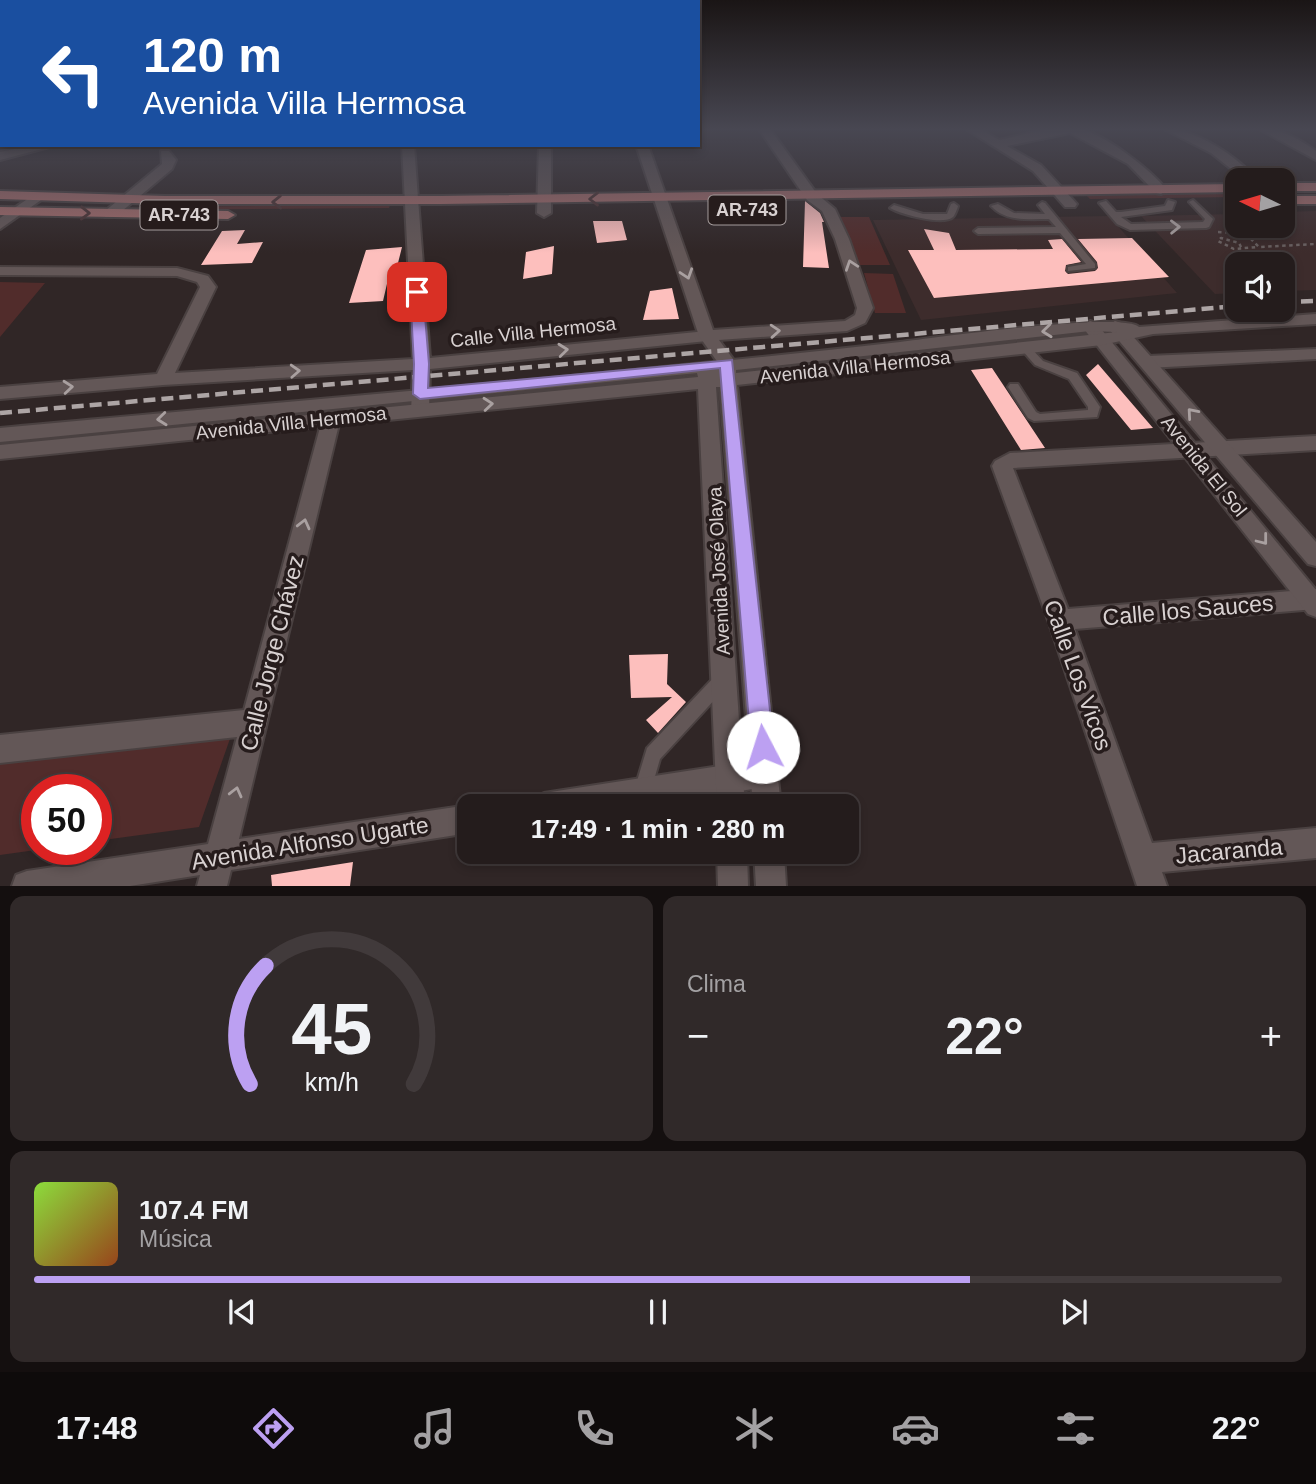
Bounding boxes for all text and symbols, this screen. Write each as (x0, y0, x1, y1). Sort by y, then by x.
icon: left (28, 28, 119, 119)
text: 120 m (143, 28, 282, 82)
text: Avenida Villa Hermosa (143, 85, 466, 121)
north arrow (1225, 168, 1295, 238)
map controls (1225, 168, 1295, 322)
one-way arrow (588, 191, 599, 207)
one-way arrow (271, 194, 282, 210)
road number: AR-743 (708, 196, 786, 224)
road number: AR-743 (140, 200, 218, 230)
one-way arrow (80, 205, 91, 221)
one-way arrow (1170, 219, 1180, 235)
button: sound (1225, 252, 1295, 322)
one-way arrow (845, 260, 859, 272)
pin (387, 262, 447, 322)
one-way arrow (678, 267, 693, 279)
icon: arrive (398, 273, 436, 311)
street label: Calle Villa Hermosa (449, 313, 617, 351)
one-way arrow (1041, 323, 1052, 338)
one-way arrow (769, 324, 780, 339)
one-way arrow (557, 343, 568, 358)
street label: Avenida Villa Hermosa (759, 347, 952, 387)
one-way arrow (290, 364, 301, 379)
one-way arrow (63, 380, 74, 395)
one-way arrow (483, 397, 494, 412)
street label: Avenida Villa Hermosa (195, 403, 388, 443)
one-way arrow (1188, 408, 1200, 421)
one-way arrow (156, 412, 168, 427)
street label: Avenida El Sol (1157, 412, 1251, 520)
street label: Avenida José Olaya (704, 486, 734, 656)
one-way arrow (296, 518, 310, 530)
one-way arrow (1255, 533, 1268, 545)
street label: Calle Jorge Chávez (235, 552, 309, 754)
street label: Calle los Sauces (1102, 590, 1274, 630)
street label: Calle Los Vicos (1039, 596, 1117, 754)
position arrow (726, 710, 800, 784)
speed limit sign: 50 (21, 774, 112, 865)
one-way arrow (228, 786, 242, 798)
street label: Avenida Alfonso Ugarte (189, 811, 431, 875)
text: 17:49 · 1 min · 280 m (531, 814, 785, 844)
street label: Jacaranda (1174, 833, 1284, 869)
text: Clima (687, 971, 746, 997)
text: 45 (291, 989, 372, 1070)
text: 22° (945, 1007, 1024, 1065)
text: − (687, 1015, 709, 1057)
text: + (1260, 1015, 1282, 1057)
text: km/h (304, 1068, 359, 1096)
text: 107.4 FM (139, 1195, 249, 1225)
text: Música (139, 1226, 212, 1252)
icon: previous (223, 1293, 261, 1331)
icon: pause (639, 1293, 677, 1331)
icon: next (1055, 1293, 1093, 1331)
icon: directions (249, 1404, 298, 1453)
icon: music (410, 1404, 459, 1453)
icon: phone (570, 1404, 619, 1453)
icon: climate (730, 1404, 779, 1453)
icon: car (891, 1404, 940, 1453)
icon: filters (1051, 1404, 1100, 1453)
text: 17:48 (56, 1410, 138, 1446)
text: 22° (1212, 1410, 1260, 1446)

